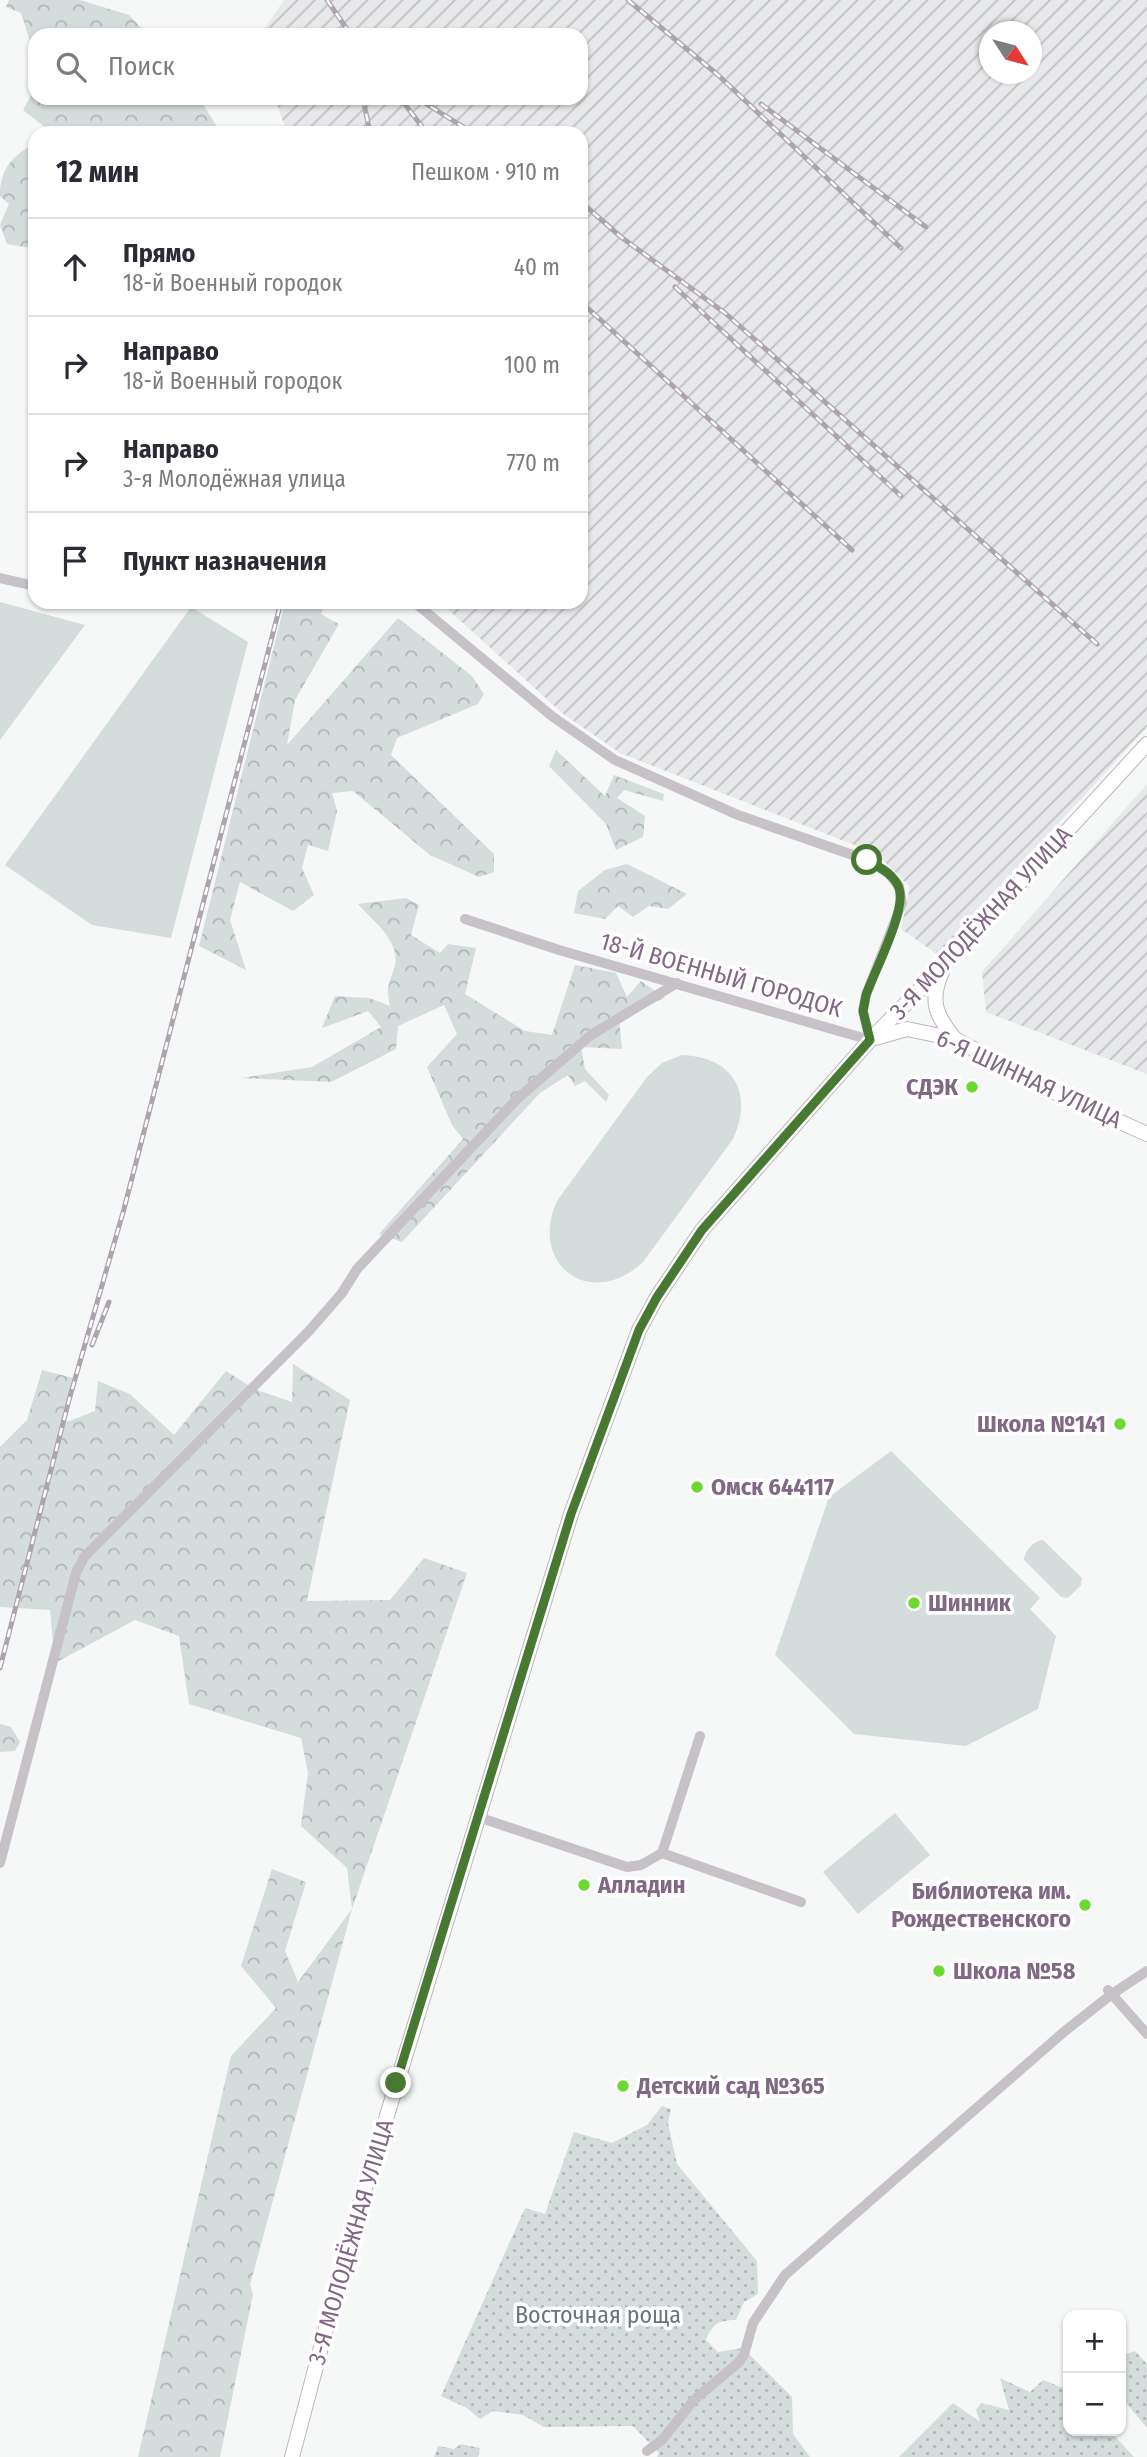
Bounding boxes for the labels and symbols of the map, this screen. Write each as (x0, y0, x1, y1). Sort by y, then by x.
north arrow (979, 21, 1042, 84)
street label: 3-Я МОЛОДЁЖНАЯ УЛИЦА (884, 820, 1078, 1025)
route start (851, 844, 882, 875)
street label: 18-Й ВОЕННЫЙ ГОРОДОК (597, 927, 845, 1023)
street label: 6-Я ШИННАЯ УЛИЦА (932, 1024, 1126, 1134)
place label: СДЭК (906, 1073, 958, 1101)
marker: СДЭК (964, 1079, 980, 1095)
place label: Школа №141 (977, 1410, 1106, 1438)
marker: Школа №141 (1112, 1416, 1128, 1432)
place label: Омск 644117 (711, 1473, 834, 1501)
marker: Омск 644117 (689, 1479, 705, 1495)
place label: Шинник (928, 1589, 1012, 1617)
marker: Шинник (906, 1595, 922, 1611)
place label: Алладин (597, 1871, 685, 1899)
marker: Алладин (576, 1877, 592, 1893)
place label: Библиотека им. Рождественского (891, 1877, 1071, 1933)
marker: Библиотека им. Рождественского (1077, 1897, 1093, 1913)
place label: Школа №58 (953, 1957, 1076, 1985)
marker: Школа №58 (931, 1963, 947, 1979)
route end (380, 2067, 411, 2098)
place label: Детский сад №365 (636, 2072, 825, 2100)
marker: Детский сад №365 (615, 2078, 631, 2094)
street label: 3-Я МОЛОДЁЖНАЯ УЛИЦА (303, 2116, 400, 2368)
park label: Восточная роща (515, 2301, 681, 2329)

